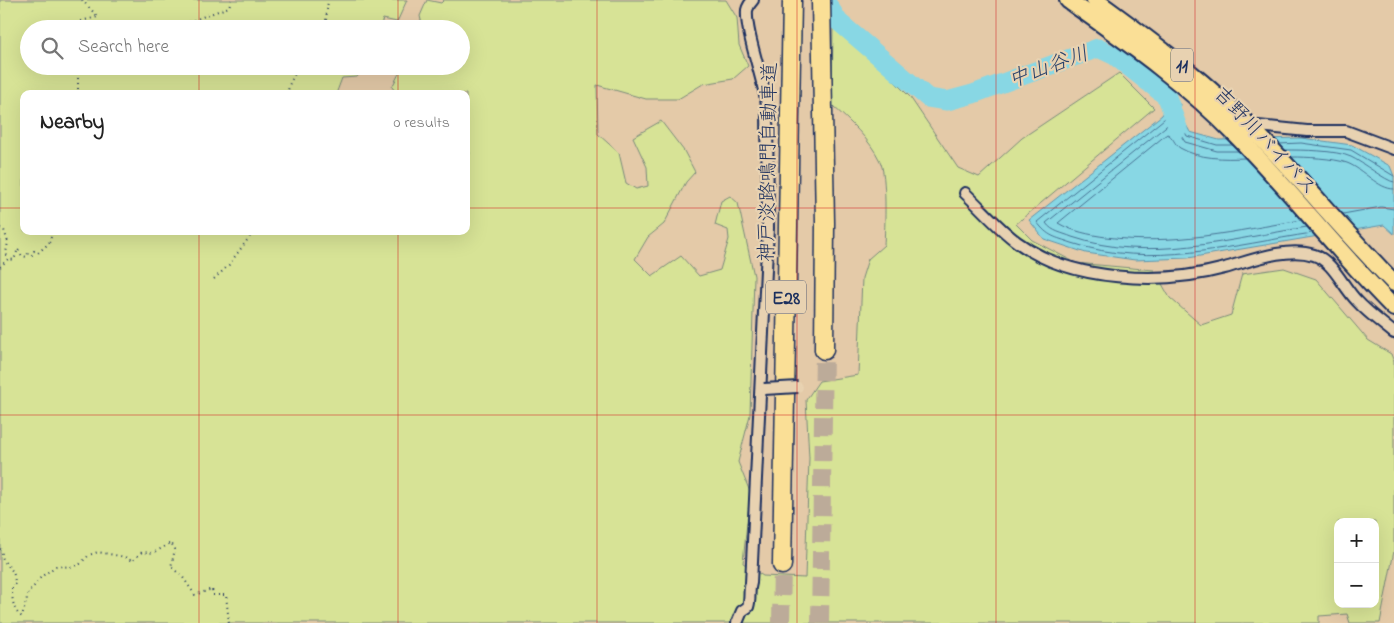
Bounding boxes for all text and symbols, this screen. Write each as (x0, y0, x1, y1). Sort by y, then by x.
search box (20, 20, 470, 75)
icon: search (38, 34, 66, 62)
text: Search here (78, 34, 169, 61)
water label: 中山谷川 (1004, 39, 1093, 96)
road number: 11 (1171, 48, 1193, 82)
street label: 神戸淡路鳴門自動車道 (753, 62, 786, 262)
street label: 吉野川バイパス (1206, 81, 1322, 203)
text: Nearby (40, 108, 104, 138)
text: 0 results (394, 111, 450, 135)
road number: E28 (766, 280, 806, 314)
map controls (1334, 518, 1379, 608)
button: + (1334, 518, 1379, 563)
button: − (1334, 563, 1379, 608)

